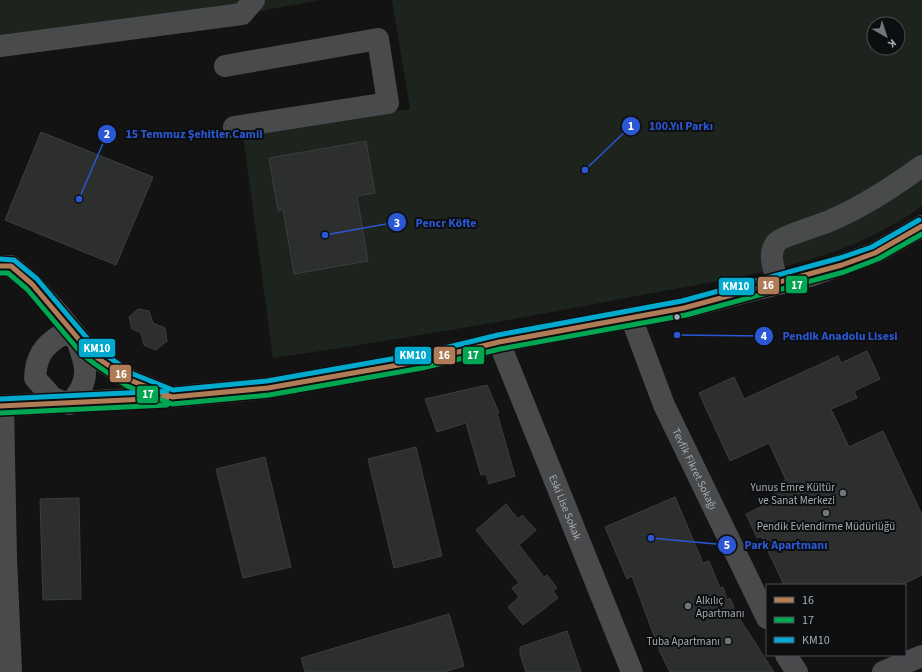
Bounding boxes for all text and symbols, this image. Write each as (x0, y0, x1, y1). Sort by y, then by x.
north arrow (866, 16, 906, 56)
text: K (884, 35, 899, 51)
callout: 100.Yıl Parkı (621, 114, 721, 138)
text: 1 (628, 118, 634, 135)
text: 100.Yıl Parkı (649, 118, 713, 135)
callout: 15 Temmuz Şehitler Camii (97, 122, 270, 146)
text: 2 (104, 126, 110, 143)
text: 15 Temmuz Şehitler Camii (125, 126, 263, 143)
callout: Pencr Köfte (387, 210, 484, 234)
text: 3 (394, 215, 400, 232)
text: Pencr Köfte (416, 215, 476, 232)
line badge: 17 (785, 275, 808, 294)
line badge: 16 (757, 276, 780, 295)
line badge: KM10 (718, 277, 755, 296)
text: 16 (762, 278, 774, 293)
text: 17 (791, 278, 803, 293)
text: KM10 (723, 279, 750, 294)
unlabelled marker (672, 312, 682, 322)
callout: Pendik Anadolu Lisesi (754, 324, 905, 348)
text: 4 (761, 328, 768, 345)
text: Pendik Anadolu Lisesi (782, 328, 898, 345)
line badge: KM10 (78, 338, 116, 358)
text: KM10 (84, 341, 111, 356)
line badge: KM10 (394, 346, 432, 365)
line badge: 16 (433, 346, 456, 365)
line badge: 17 (462, 346, 485, 365)
text: KM10 (400, 348, 427, 363)
text: 16 (438, 348, 450, 363)
text: 17 (467, 348, 479, 363)
line badge: 16 (109, 364, 132, 383)
text: 16 (115, 367, 127, 382)
line badge: 17 (136, 385, 159, 404)
text: 17 (142, 387, 154, 402)
street label: Tevfik Fikret Sokağı (669, 426, 721, 512)
street label: Eski Lise Sokak (546, 472, 586, 543)
place label: Yunus Emre Kültür ve Sanat Merkezi (750, 480, 835, 508)
marker: Yunus Emre Kültür ve Sanat Merkezi (838, 488, 848, 498)
marker: Pendik Evlendirme Müdürlüğü (821, 508, 831, 518)
place label: Pendik Evlendirme Müdürlüğü (757, 519, 895, 534)
callout: Park Apartmanı (717, 533, 836, 557)
text: 5 (724, 537, 730, 554)
text: Park Apartmanı (745, 537, 827, 554)
legend (766, 584, 906, 656)
text: 16 (802, 592, 814, 609)
place label: Alkılıç Apartmanı (696, 593, 744, 621)
marker: Alkılıç Apartmanı (683, 601, 693, 611)
text: 17 (802, 612, 814, 629)
text: KM10 (802, 632, 830, 649)
place label: Tuba Apartmanı (647, 634, 720, 649)
marker: Tuba Apartmanı (723, 636, 733, 646)

